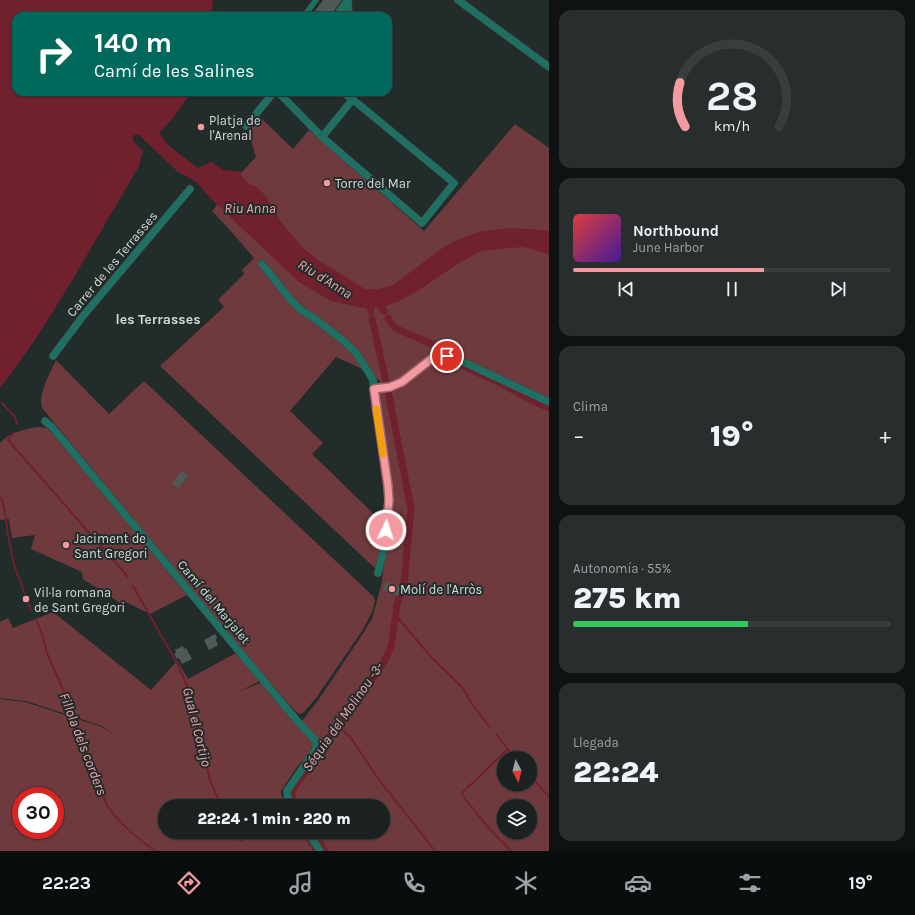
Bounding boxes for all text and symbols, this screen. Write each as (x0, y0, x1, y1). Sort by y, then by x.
text: 140 m (94, 26, 172, 59)
icon: right (28, 28, 80, 80)
text: Camí de les Salines (94, 60, 254, 82)
text: 28 (706, 72, 758, 120)
place label: Platja de l'Arenal (209, 113, 261, 143)
text: km/h (714, 118, 750, 135)
marker: Platja de l'Arenal (196, 122, 206, 132)
place label: Torre del Mar (335, 176, 411, 191)
marker: Torre del Mar (322, 178, 332, 188)
water label: Riu Anna (224, 200, 276, 217)
street label: Carrer de les Terrasses (63, 208, 161, 320)
text: Northbound (633, 222, 719, 240)
text: June Harbor (633, 240, 704, 255)
water label: Riu d'Anna (295, 256, 355, 302)
icon: previous (615, 278, 637, 300)
icon: pause (721, 278, 743, 300)
icon: next (827, 278, 849, 300)
district label: les Terrasses (115, 311, 201, 327)
pin (430, 339, 464, 373)
icon: arrive (436, 345, 458, 367)
text: Clima (573, 399, 608, 414)
text: 19° (710, 418, 754, 454)
text: − (573, 423, 585, 449)
text: + (879, 423, 891, 449)
position arrow (365, 509, 407, 551)
place label: Jaciment de Sant Gregori (74, 531, 148, 561)
marker: Jaciment de Sant Gregori (61, 540, 71, 550)
street label: Camí del Marjalet (175, 557, 253, 647)
text: Autonomía · 55% (573, 561, 671, 576)
text: 275 km (573, 580, 681, 616)
place label: Molí de l'Arròs (400, 582, 483, 597)
marker: Molí de l'Arròs (387, 584, 397, 594)
place label: Vil·la romana de Sant Gregori (34, 585, 125, 615)
marker: Vil·la romana de Sant Gregori (21, 594, 31, 604)
water label: Séquia del Molinou -3- (299, 659, 387, 775)
water label: Gual el Cortijo (179, 686, 215, 769)
water label: Fillola dels corders (56, 690, 111, 798)
text: Llegada (573, 735, 619, 750)
north arrow (497, 751, 537, 791)
map controls (497, 751, 537, 839)
text: 22:24 (573, 754, 658, 790)
speed limit sign: 30 (12, 787, 64, 839)
button: layers (497, 799, 537, 839)
text: 22:24 · 1 min · 220 m (197, 810, 351, 828)
icon: directions (175, 869, 203, 897)
icon: music (287, 869, 315, 897)
icon: phone (400, 869, 428, 897)
icon: climate (512, 869, 540, 897)
icon: car (624, 869, 652, 897)
icon: filters (736, 869, 764, 897)
text: 22:23 (42, 872, 91, 894)
text: 19° (848, 872, 873, 894)

